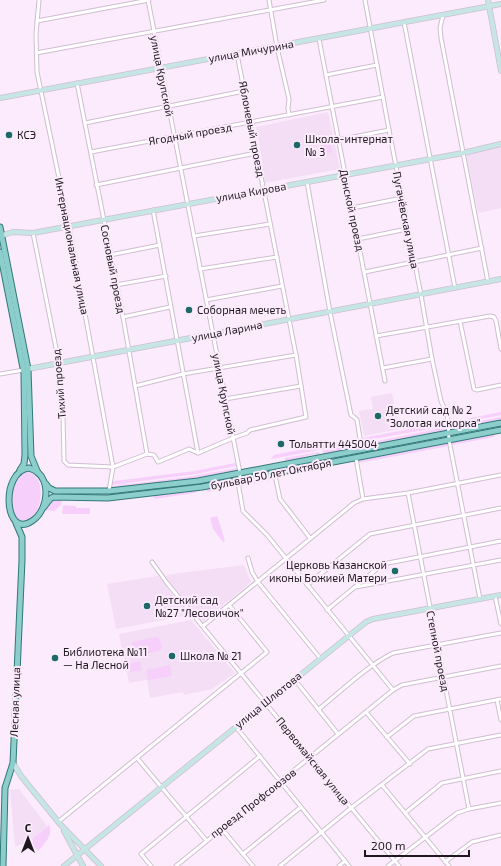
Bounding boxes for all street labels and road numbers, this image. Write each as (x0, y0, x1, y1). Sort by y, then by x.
street label: улица Крупской (147, 34, 177, 118)
street label: улица Мичурина (207, 37, 295, 65)
street label: Яблоневый проезд (237, 80, 268, 179)
street label: Ягодный проезд (147, 120, 233, 147)
street label: Донской проезд (337, 168, 368, 253)
street label: Пугачёвская улица (390, 170, 422, 270)
street label: Интернациональная улица (52, 176, 92, 316)
street label: улица Кирова (215, 179, 287, 205)
street label: Сосновый проезд (98, 223, 129, 315)
street label: улица Ларина (190, 317, 264, 345)
street label: Тихий проезд (49, 348, 68, 419)
street label: улица Крупской (209, 352, 239, 436)
street label: бульвар 50 лет Октября (209, 455, 333, 493)
street label: Степной проезд (424, 609, 453, 693)
street label: Лесная улица (7, 667, 23, 737)
street label: улица Шлютова (232, 669, 304, 731)
street label: Первомайская улица (273, 714, 353, 808)
street label: проезд Профсоюзов (207, 765, 298, 840)

